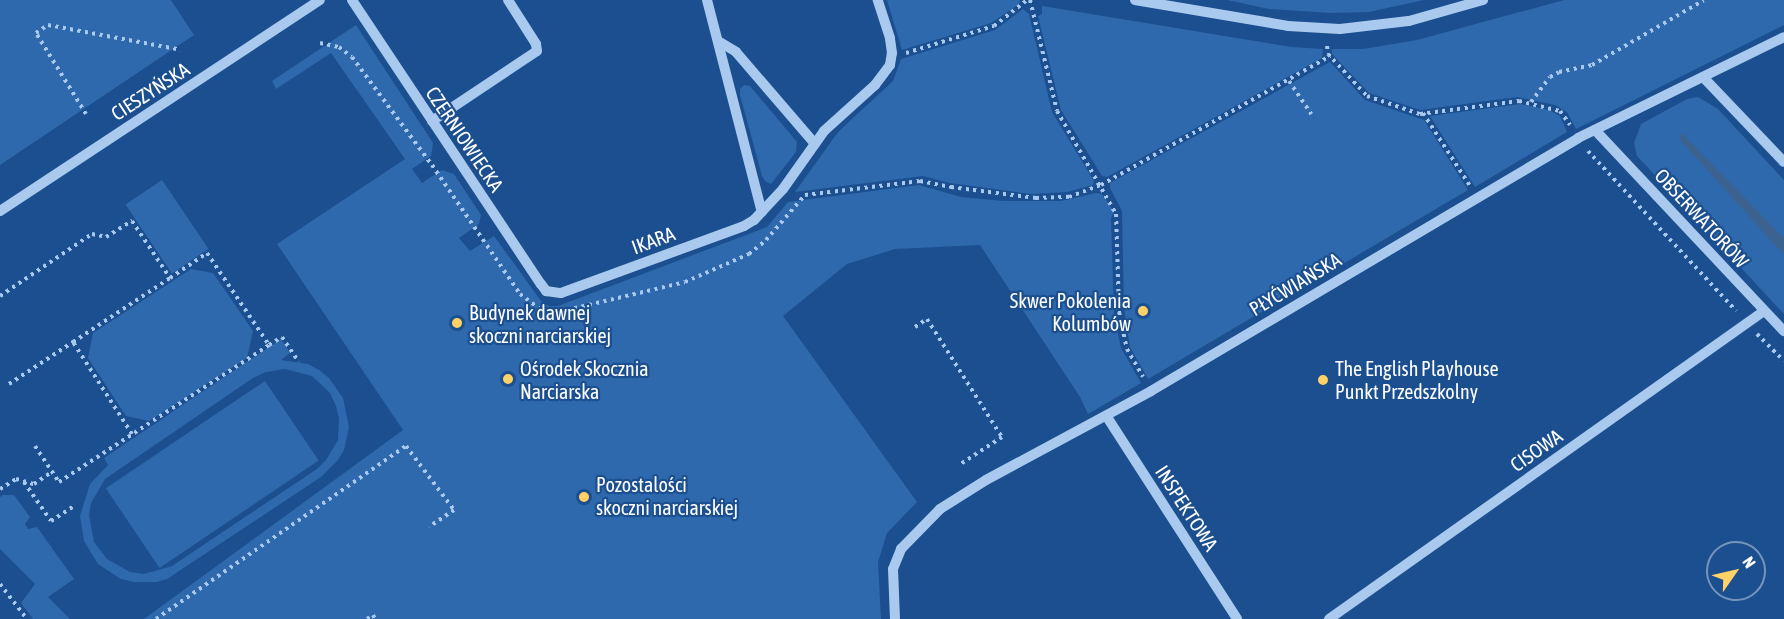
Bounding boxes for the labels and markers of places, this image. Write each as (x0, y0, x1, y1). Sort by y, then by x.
place label: Skwer Pokolenia Kolumbów (1010, 288, 1131, 335)
place label: Budynek dawnej skoczni narciarskiej (469, 300, 611, 347)
marker: Skwer Pokolenia Kolumbów (1136, 304, 1150, 318)
marker: Budynek dawnej skoczni narciarskiej (450, 316, 464, 330)
place label: Ośrodek Skocznia Narciarska (520, 356, 649, 403)
place label: The English Playhouse Punkt Przedszkolny (1335, 356, 1499, 403)
marker: Ośrodek Skocznia Narciarska (501, 372, 515, 386)
marker: The English Playhouse Punkt Przedszkolny (1316, 373, 1330, 387)
place label: Pozostalości skoczni narciarskiej (596, 473, 738, 520)
marker: Pozostalości skoczni narciarskiej (577, 490, 591, 504)

